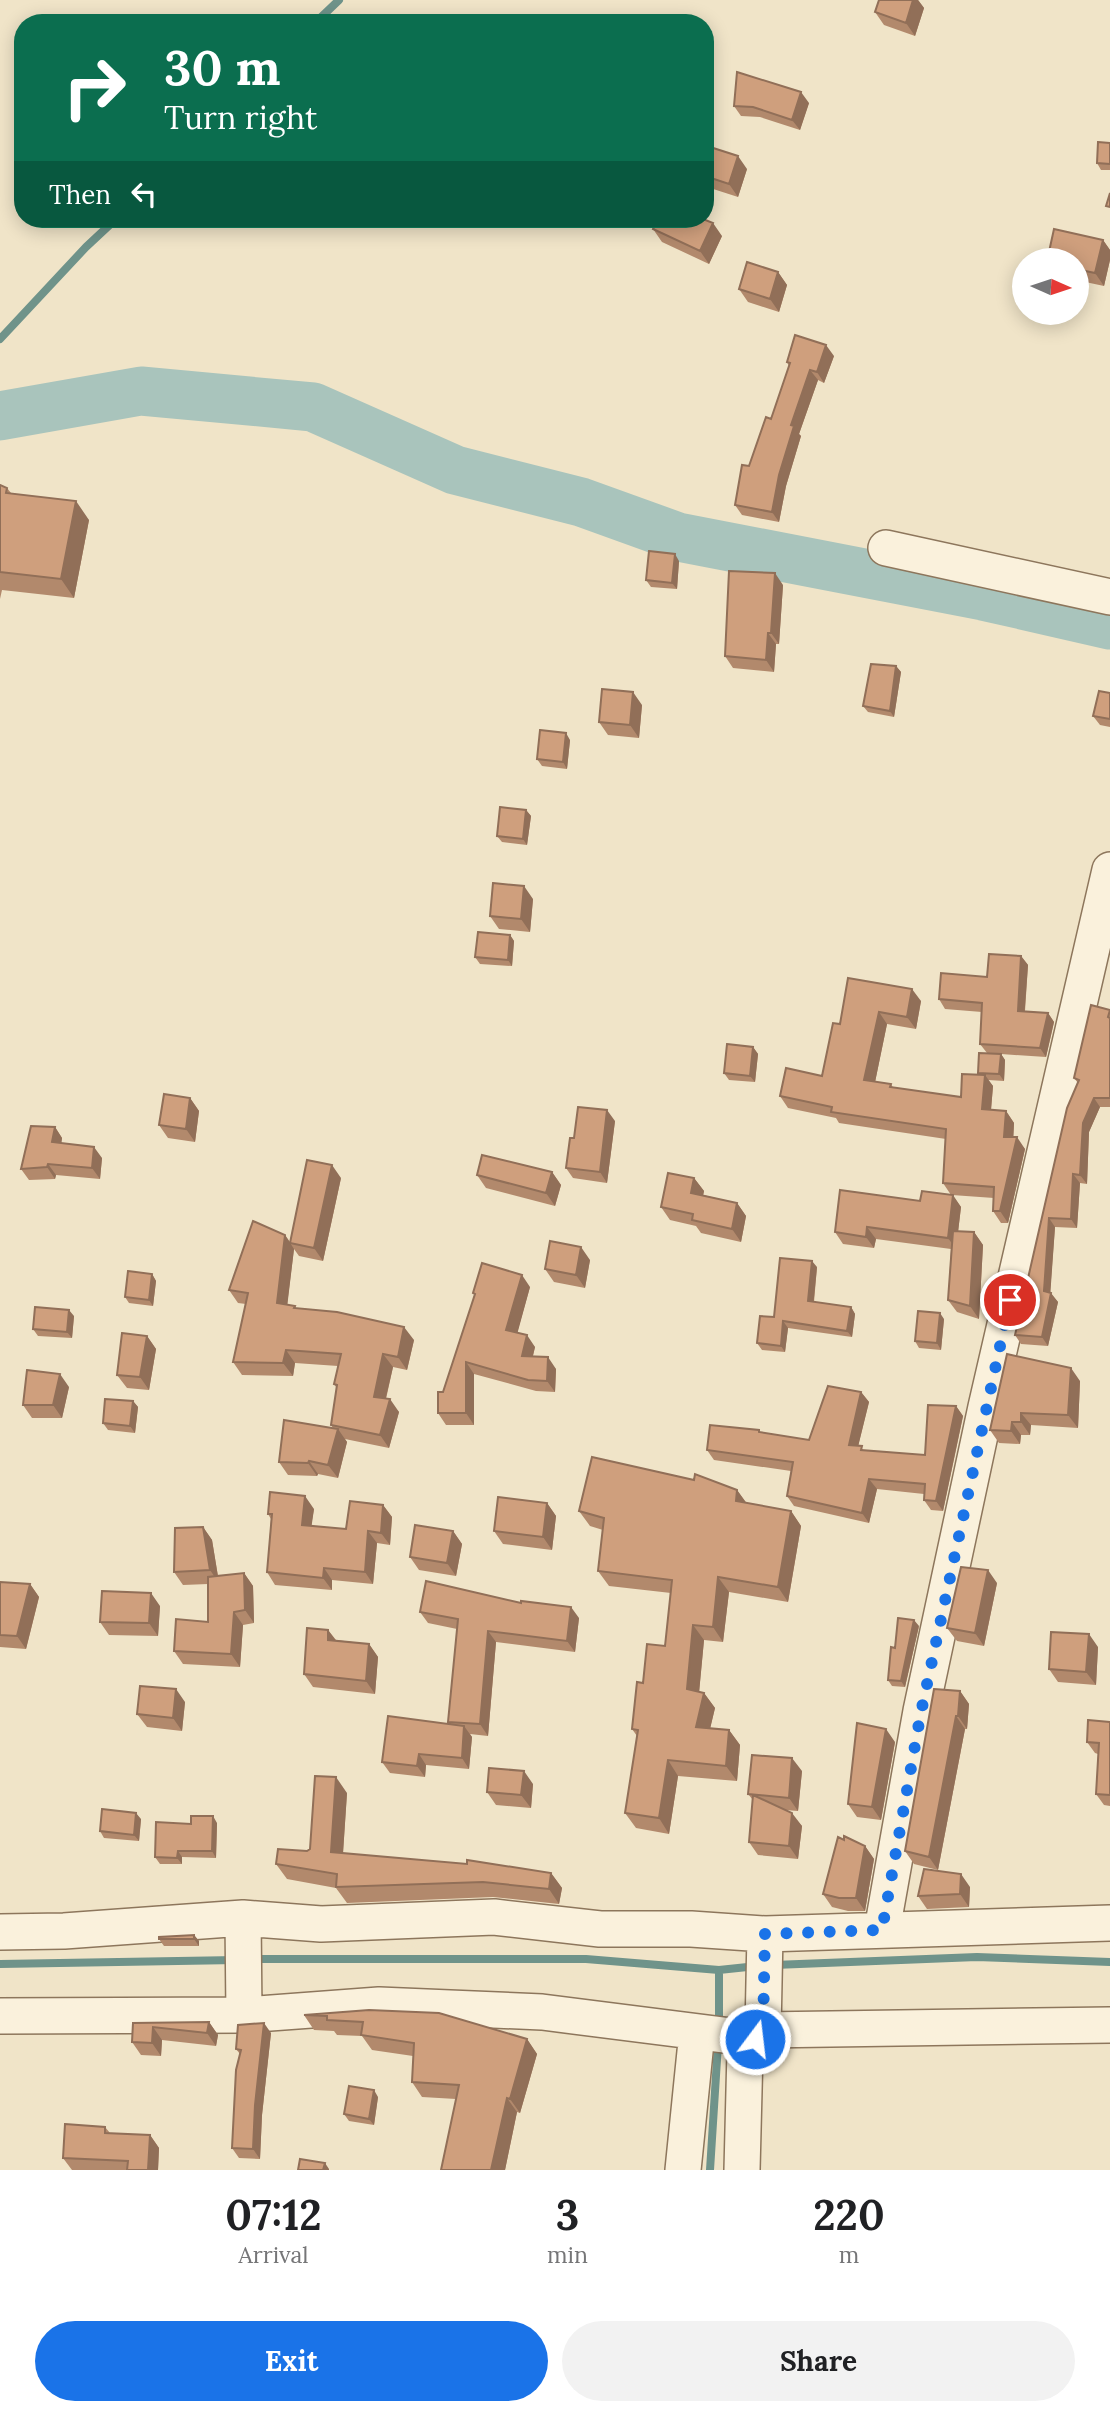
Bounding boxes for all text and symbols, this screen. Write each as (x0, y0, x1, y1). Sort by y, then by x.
text: 30 m (164, 36, 281, 98)
icon: right (49, 42, 140, 133)
text: Turn right (164, 97, 317, 138)
icon: left (125, 175, 163, 213)
text: Then (49, 178, 111, 211)
north arrow (1012, 248, 1088, 326)
map controls (1012, 248, 1089, 325)
pin (980, 1270, 1040, 1330)
icon: arrive (991, 1281, 1029, 1319)
position arrow (718, 2002, 792, 2076)
text: 07:12 (225, 2188, 322, 2242)
text: 3 (556, 2188, 579, 2242)
text: 220 (813, 2188, 885, 2242)
text: Arrival (238, 2240, 309, 2269)
text: min (547, 2240, 588, 2269)
text: m (839, 2240, 859, 2269)
button: Exit (35, 2321, 548, 2401)
button: Share (562, 2321, 1075, 2401)

